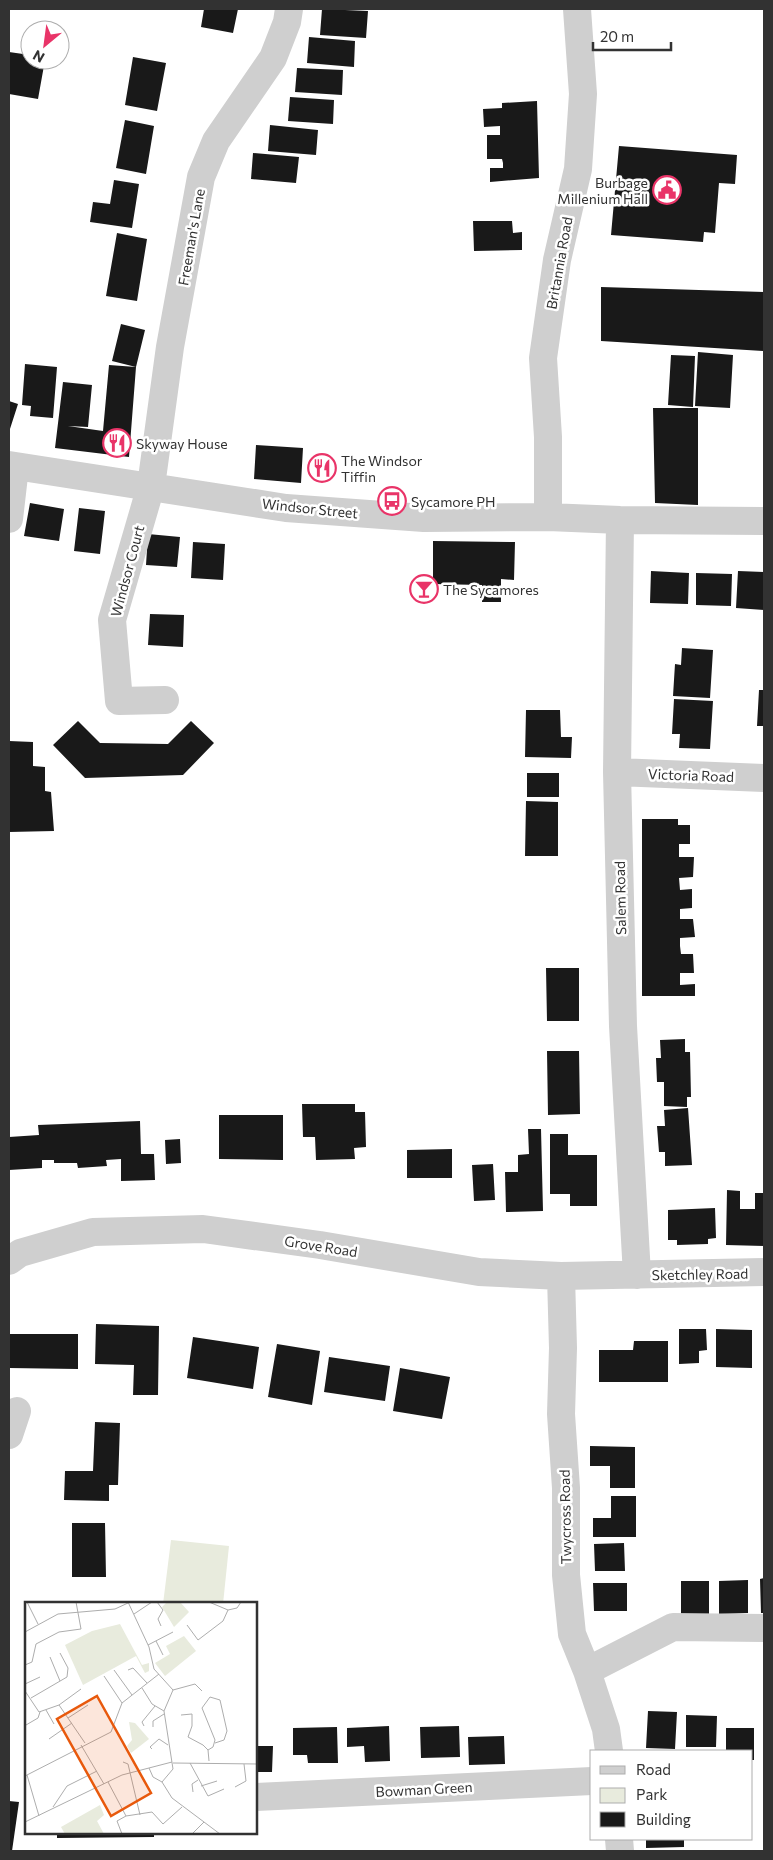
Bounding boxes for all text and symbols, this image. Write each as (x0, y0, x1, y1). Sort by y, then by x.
north arrow (20, 20, 70, 70)
scale bar (593, 20, 670, 52)
text: 20 m (600, 27, 634, 45)
text: N (30, 47, 47, 67)
place label: Burbage Millenium Hall (557, 174, 648, 207)
public building icon: Burbage Millenium Hall (652, 175, 682, 205)
street label: Freeman's Lane (174, 187, 208, 287)
street label: Britannia Road (542, 215, 576, 311)
restaurant icon: Skyway House (102, 428, 132, 458)
place label: Skyway House (136, 435, 228, 452)
place label: The Windsor Tiffin (341, 452, 423, 485)
restaurant icon: The Windsor Tiffin (307, 453, 337, 483)
bus stop icon: Sycamore PH (377, 486, 407, 516)
place label: Sycamore PH (411, 493, 495, 510)
street label: Windsor Street (261, 494, 359, 522)
street label: Windsor Court (107, 523, 147, 619)
bar icon: The Sycamores (409, 574, 439, 604)
place label: The Sycamores (443, 581, 539, 598)
street label: Victoria Road (648, 765, 734, 785)
street label: Salem Road (611, 861, 629, 935)
street label: Grove Road (283, 1232, 359, 1260)
street label: Sketchley Road (651, 1265, 749, 1283)
street label: Twycross Road (556, 1469, 574, 1565)
inset map (25, 1602, 258, 1835)
legend (590, 1750, 753, 1840)
text: Road (636, 1760, 671, 1778)
street label: Bowman Green (375, 1778, 473, 1800)
text: Park (636, 1785, 667, 1803)
text: Building (636, 1810, 691, 1828)

